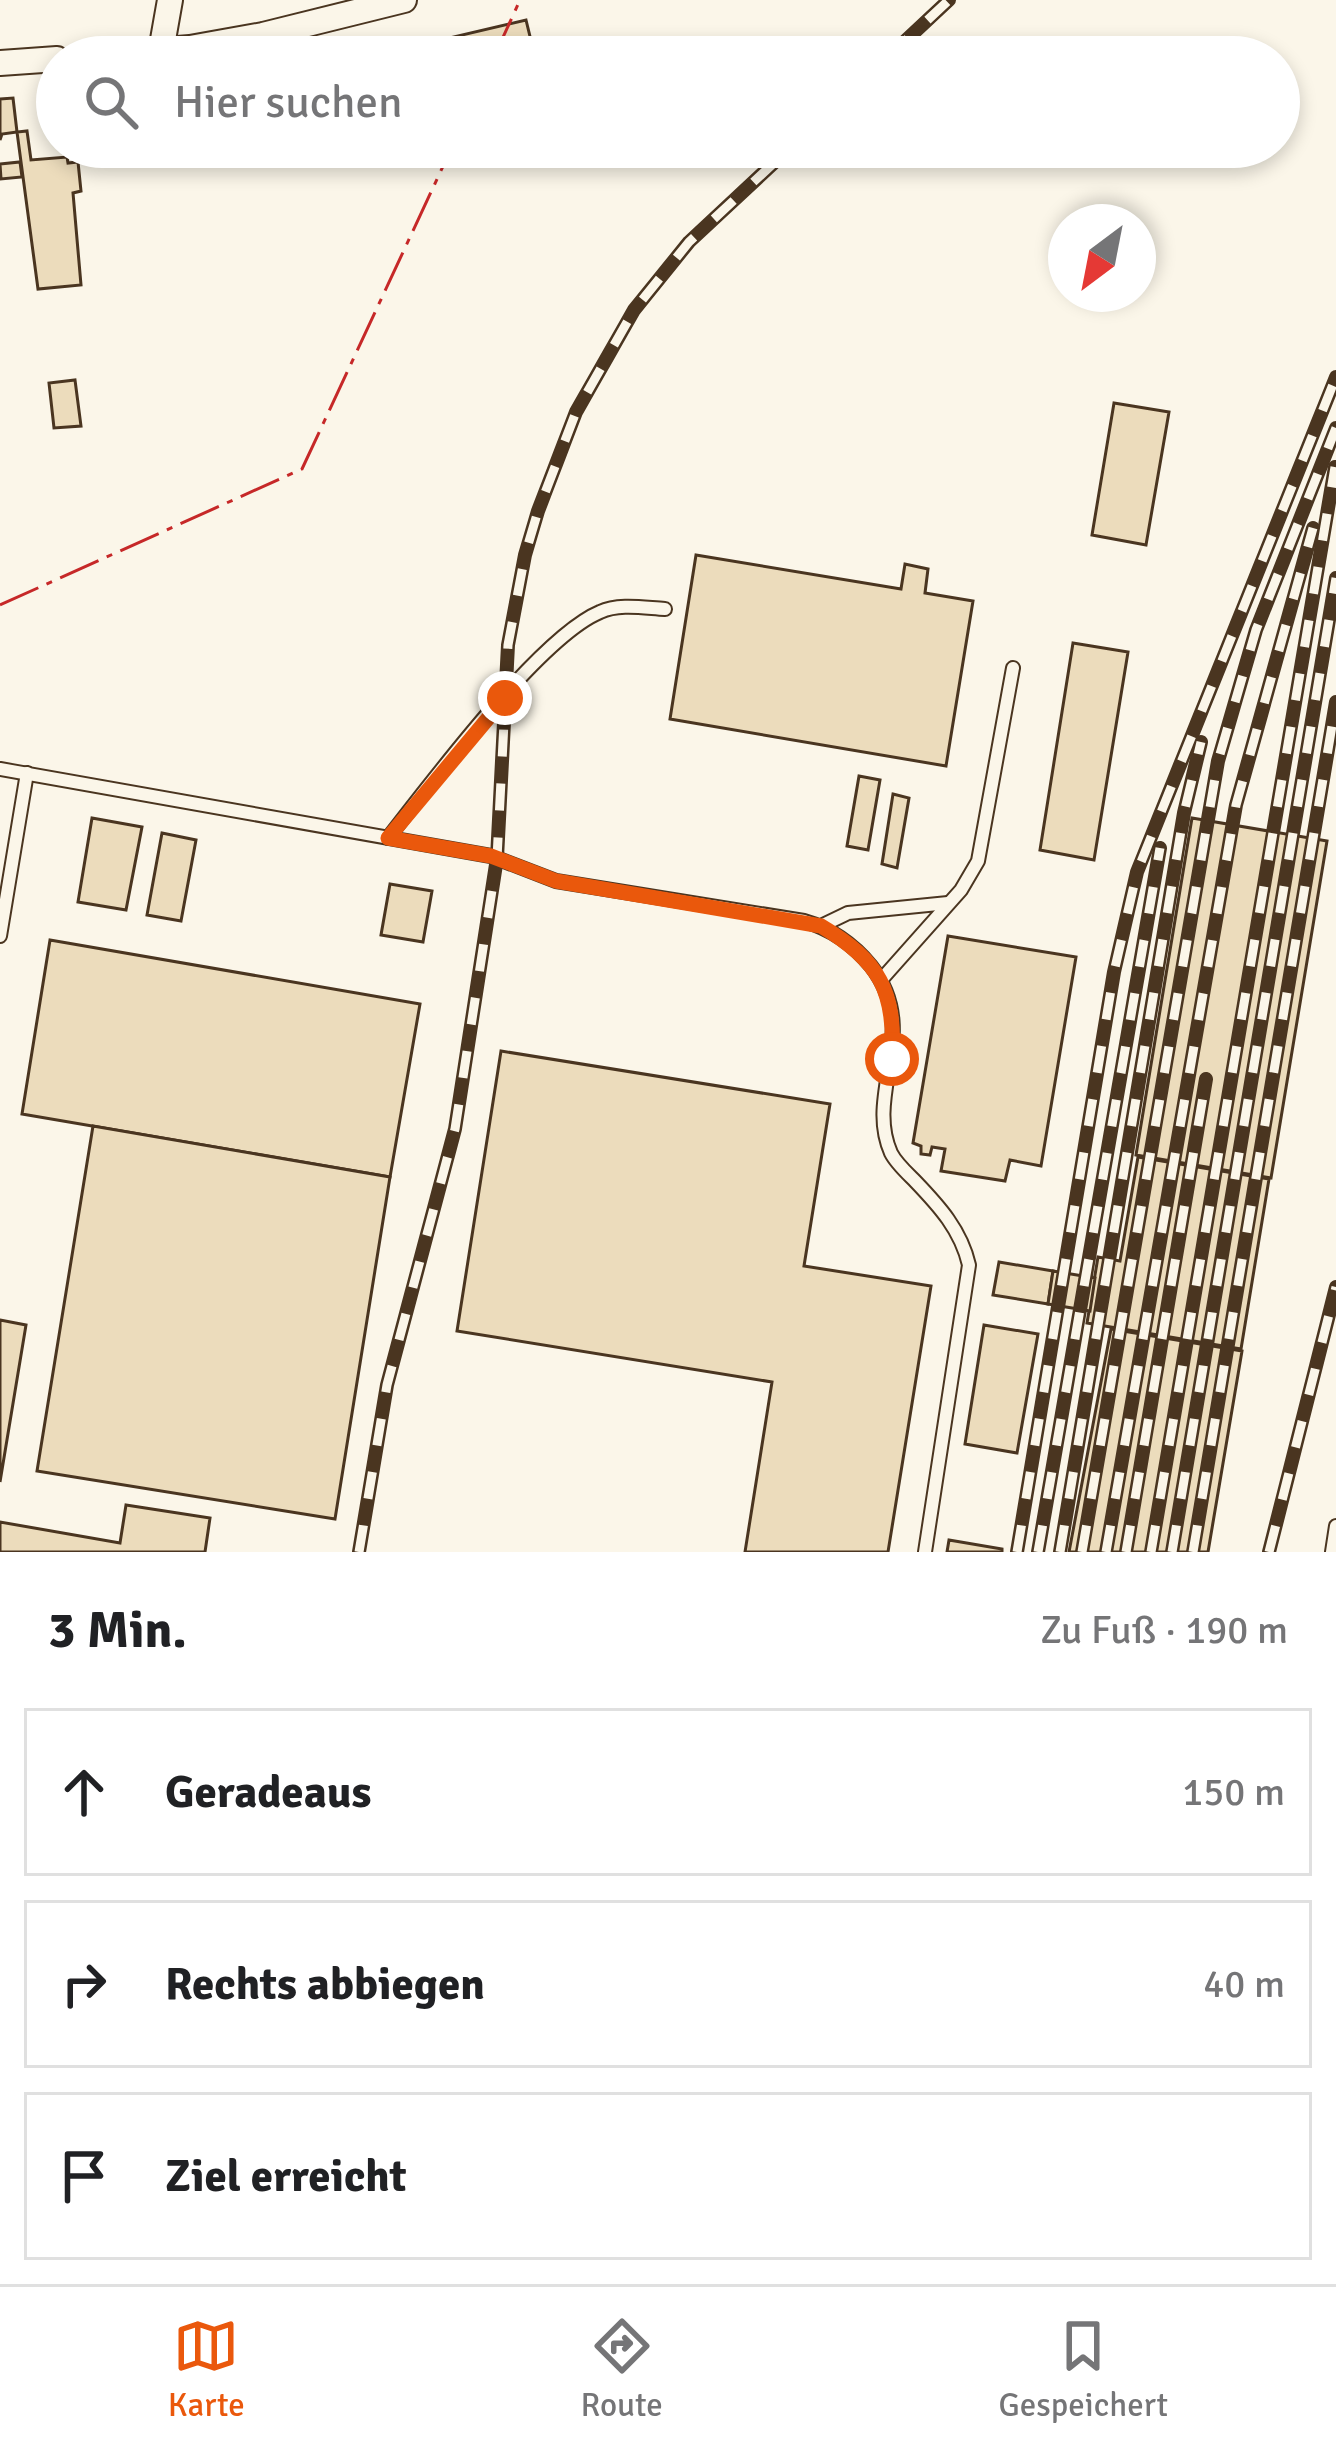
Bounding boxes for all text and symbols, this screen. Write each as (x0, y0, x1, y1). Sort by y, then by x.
search box (36, 36, 1300, 168)
icon: search (78, 69, 144, 135)
text: Hier suchen (174, 75, 403, 130)
north arrow (1048, 204, 1156, 312)
route end (478, 671, 532, 725)
route start (865, 1032, 919, 1086)
text: 3 Min. (48, 1599, 187, 1662)
text: Zu Fuß · 190 m (1040, 1606, 1288, 1654)
icon: ahead (51, 1759, 117, 1825)
text: Geradeaus (165, 1765, 371, 1820)
text: 150 m (1182, 1768, 1285, 1816)
icon: right (51, 1951, 117, 2017)
text: Rechts abbiegen (165, 1957, 485, 2012)
text: 40 m (1203, 1960, 1285, 2008)
icon: arrive (51, 2143, 117, 2209)
text: Ziel erreicht (165, 2149, 407, 2204)
tab: Karte (168, 2313, 245, 2426)
tab: Route (581, 2313, 663, 2426)
tab: Gespeichert (999, 2313, 1168, 2426)

